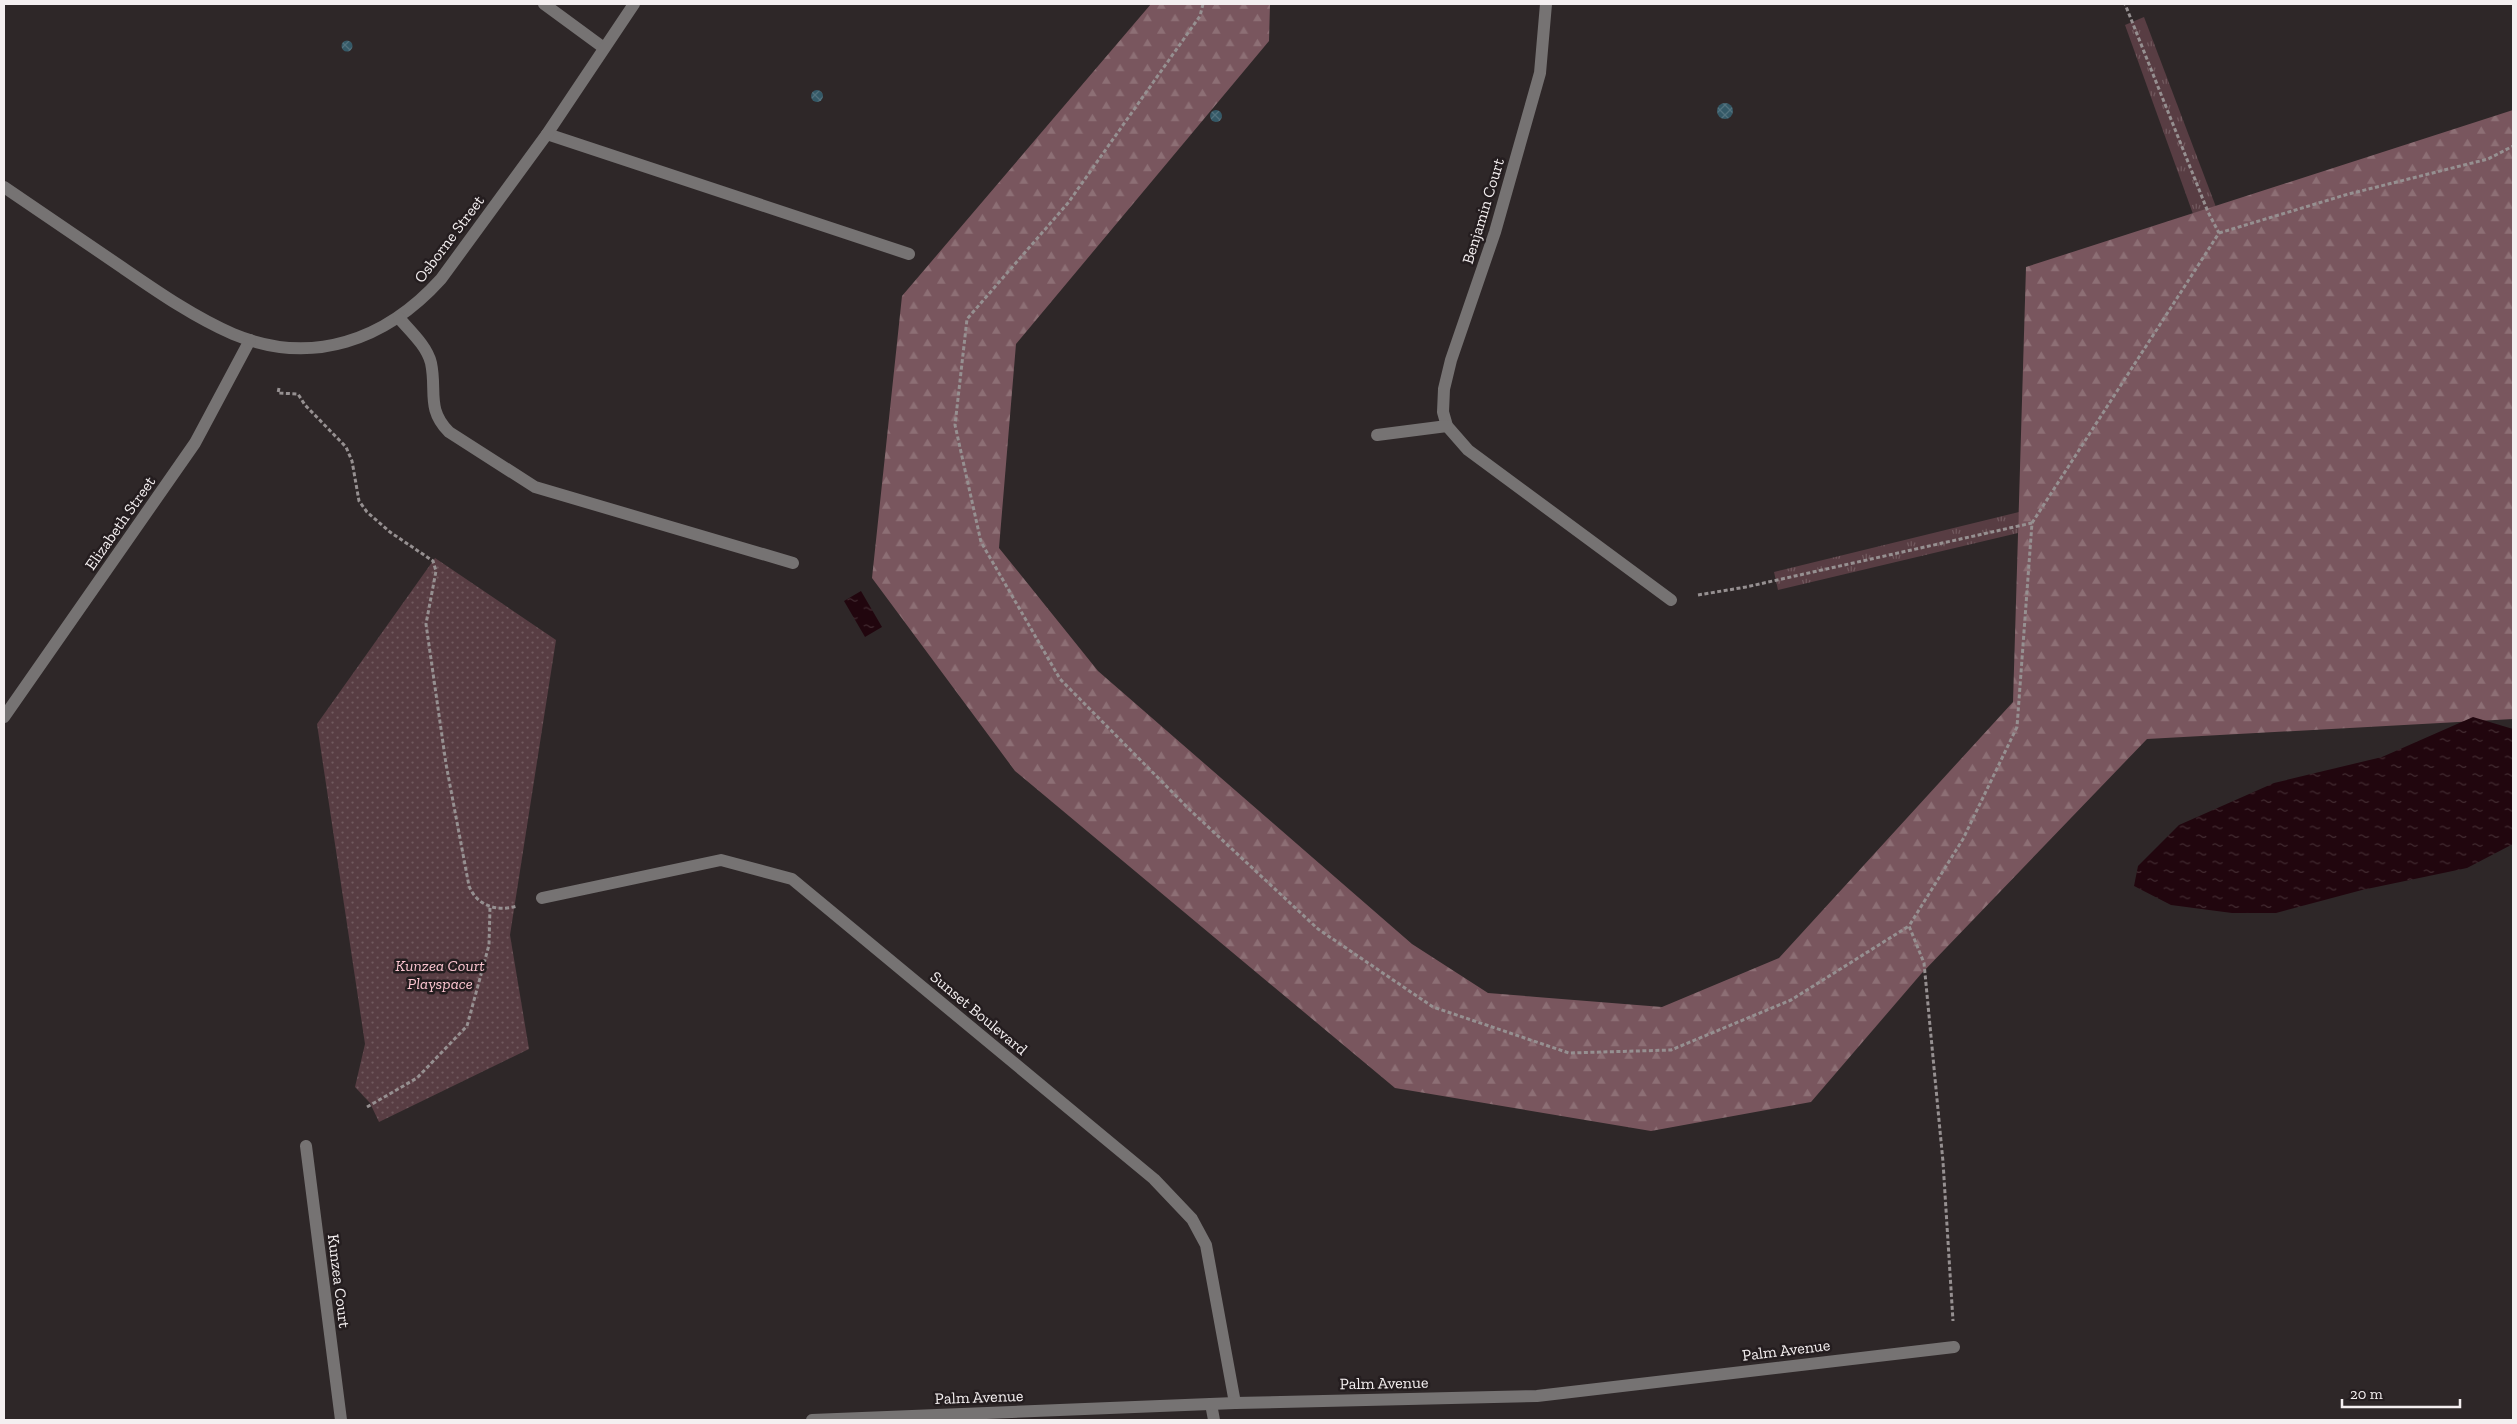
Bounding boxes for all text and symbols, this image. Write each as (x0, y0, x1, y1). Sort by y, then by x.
street label: Benjamin Court (1458, 156, 1508, 266)
street label: Osborne Street (410, 191, 488, 286)
street label: Elizabeth Street (81, 472, 159, 573)
park label: Kunzea Court Playspace (395, 956, 485, 993)
street label: Sunset Boulevard (927, 967, 1031, 1059)
street label: Kunzea Court (324, 1233, 354, 1329)
street label: Palm Avenue (1741, 1335, 1831, 1365)
street label: Palm Avenue (1339, 1373, 1429, 1393)
scale bar (2342, 1376, 2460, 1408)
text: 20 m (2350, 1385, 2383, 1403)
street label: Palm Avenue (934, 1386, 1024, 1408)

